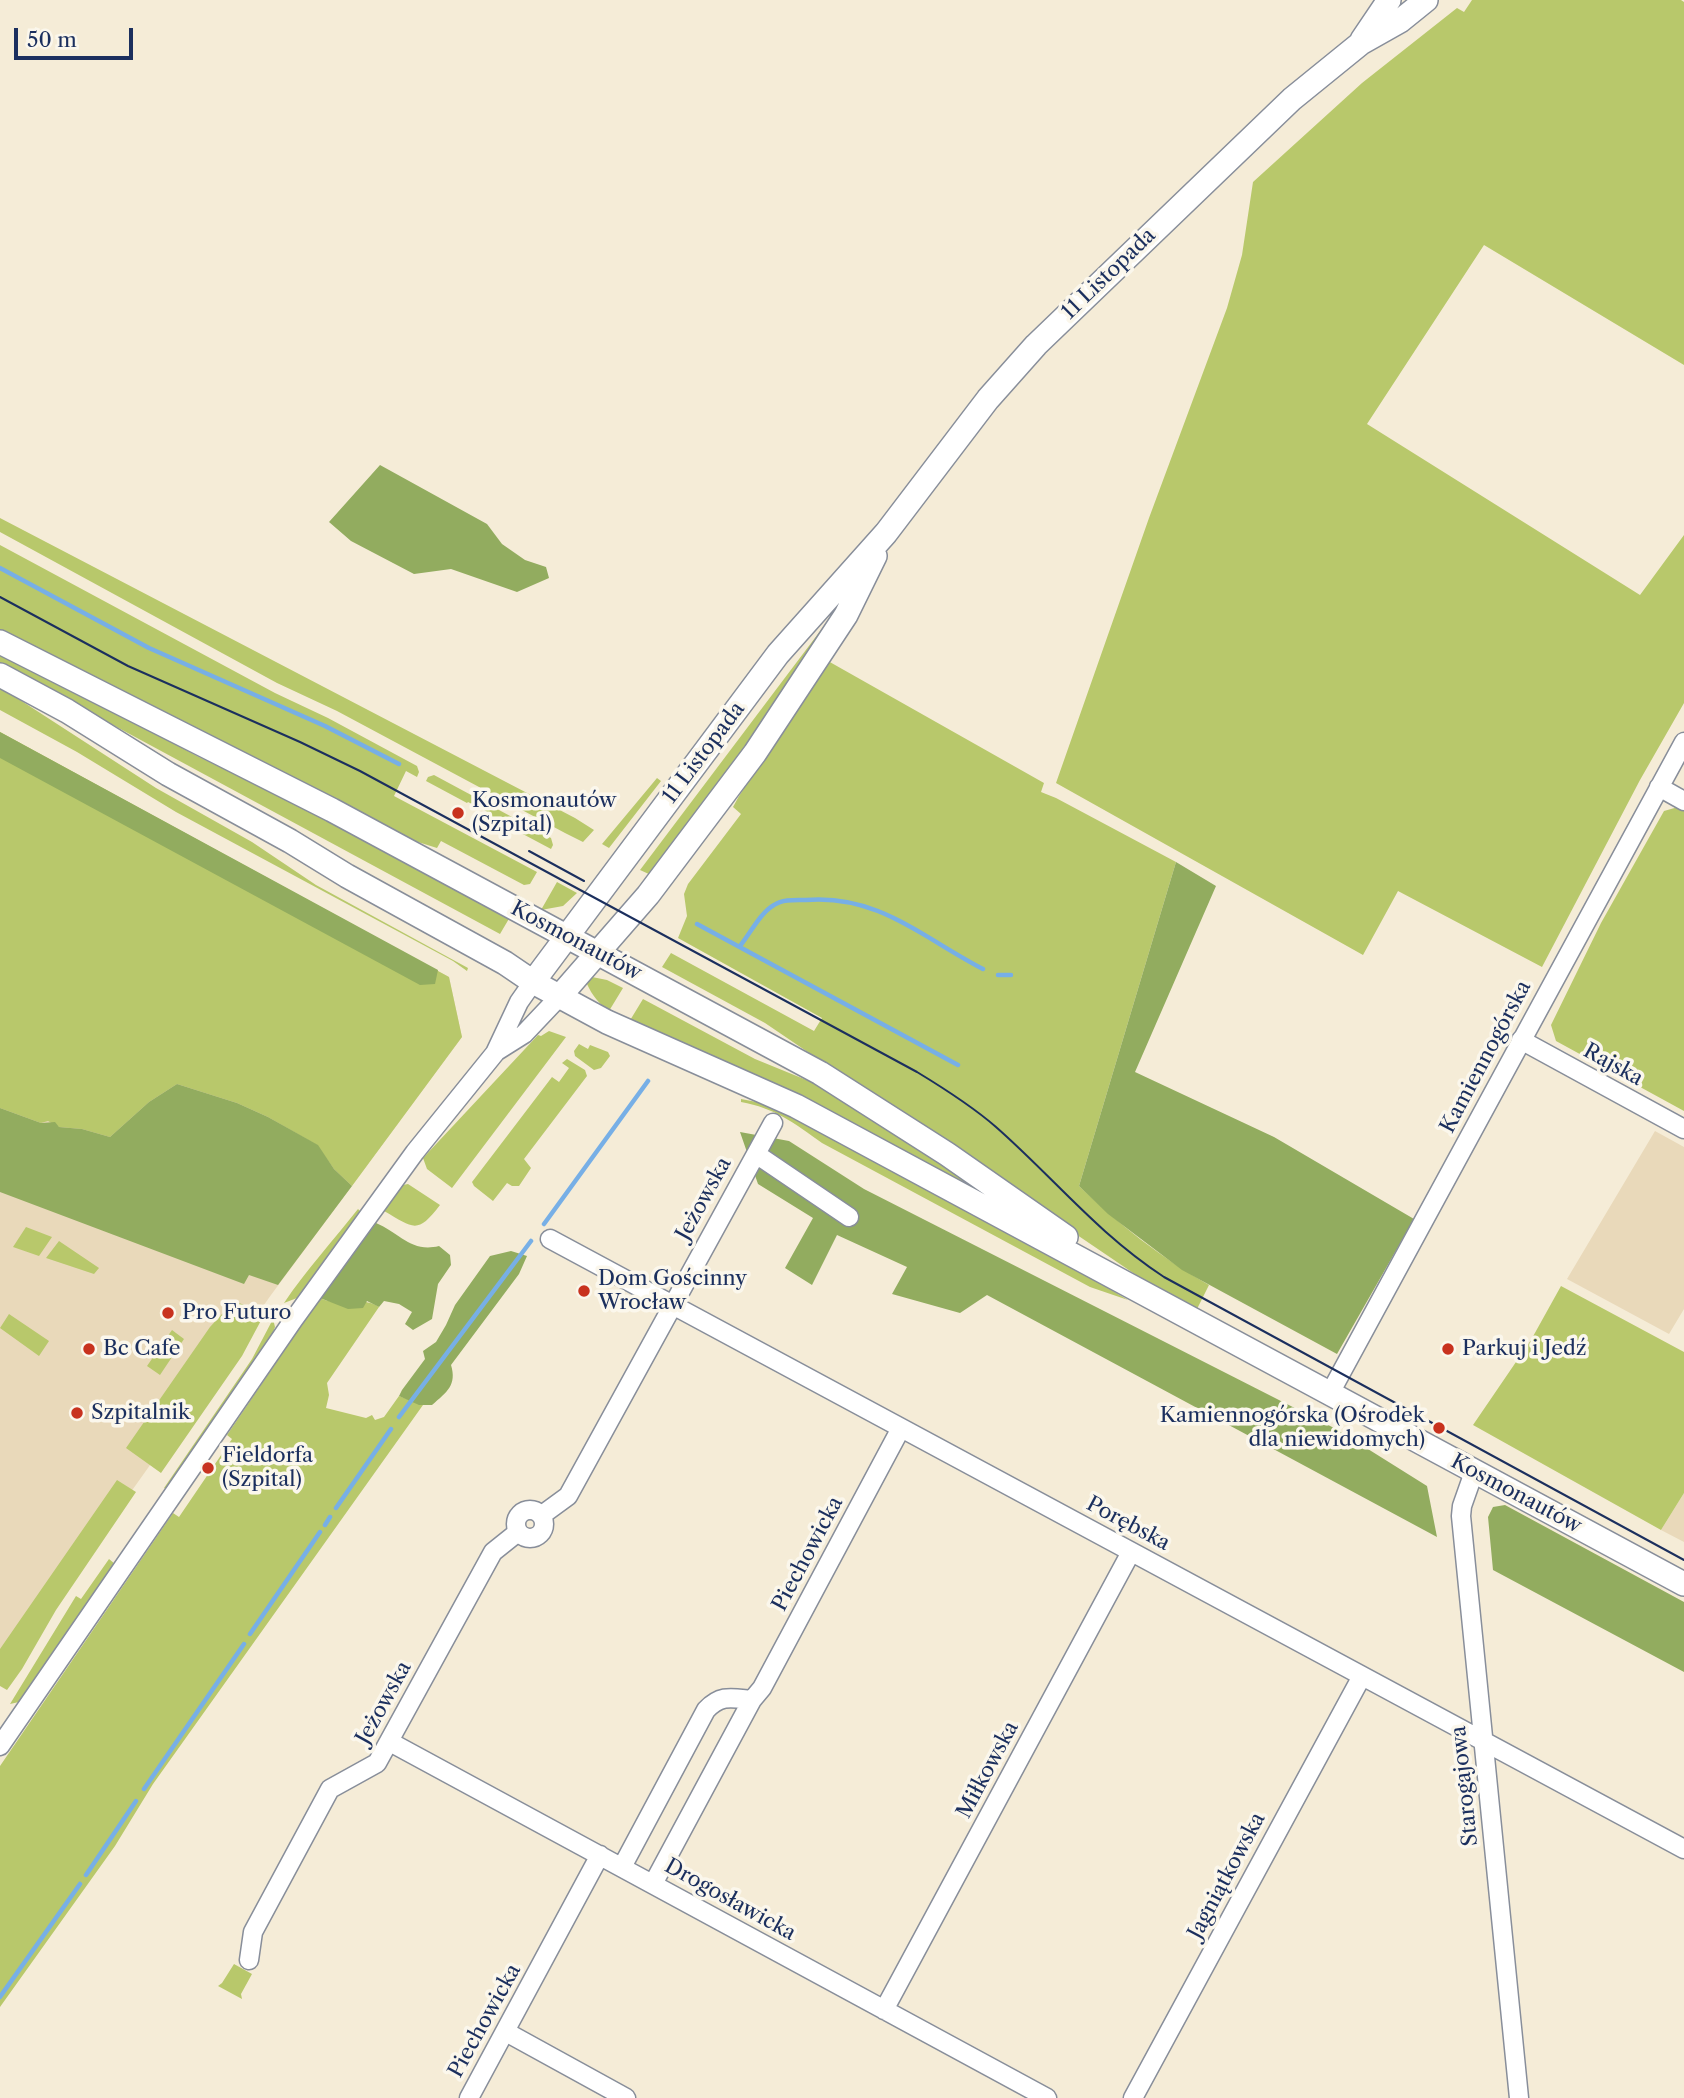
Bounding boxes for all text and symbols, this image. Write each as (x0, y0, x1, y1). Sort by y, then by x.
scale bar (18, 14, 136, 58)
text: 50 m (27, 27, 77, 52)
street label: 11 Listopada (1057, 223, 1161, 325)
street label: 11 Listopada (658, 697, 750, 809)
place label: Kosmonautów (Szpital) (472, 788, 616, 838)
marker: Kosmonautów (Szpital) (450, 805, 466, 821)
street label: Kosmonautów (506, 896, 646, 986)
street label: Kamiennogórska (1435, 977, 1537, 1137)
street label: Rajska (1579, 1038, 1647, 1092)
street label: Jeżowska (671, 1153, 737, 1245)
place label: Dom Gościnny Wrocław (598, 1266, 747, 1316)
marker: Dom Gościnny Wrocław (576, 1283, 592, 1299)
place label: Pro Futuro (182, 1300, 291, 1326)
marker: Pro Futuro (160, 1305, 176, 1321)
place label: Bc Cafe (103, 1336, 181, 1362)
place label: Parkuj i Jedź (1462, 1336, 1587, 1362)
marker: Bc Cafe (81, 1341, 97, 1357)
marker: Parkuj i Jedź (1440, 1341, 1456, 1357)
place label: Szpitalnik (91, 1400, 190, 1426)
place label: Kamiennogórska (Ośrodek dla niewidomych) (1160, 1403, 1425, 1453)
marker: Szpitalnik (69, 1405, 85, 1421)
marker: Kamiennogórska (Ośrodek dla niewidomych) (1431, 1420, 1447, 1436)
place label: Fieldorfa (Szpital) (222, 1443, 313, 1493)
street label: Kosmonautów (1446, 1449, 1586, 1539)
marker: Fieldorfa (Szpital) (200, 1460, 216, 1476)
street label: Porębska (1082, 1491, 1174, 1557)
street label: Piechowicka (767, 1492, 849, 1616)
street label: Jeżowska (351, 1657, 417, 1749)
street label: Miłkowska (952, 1717, 1024, 1823)
street label: Starogajowa (1446, 1725, 1484, 1847)
street label: Jagniątkowska (1183, 1808, 1271, 1944)
street label: Drogosławicka (660, 1854, 800, 1946)
street label: Piechowicka (443, 1960, 527, 2082)

